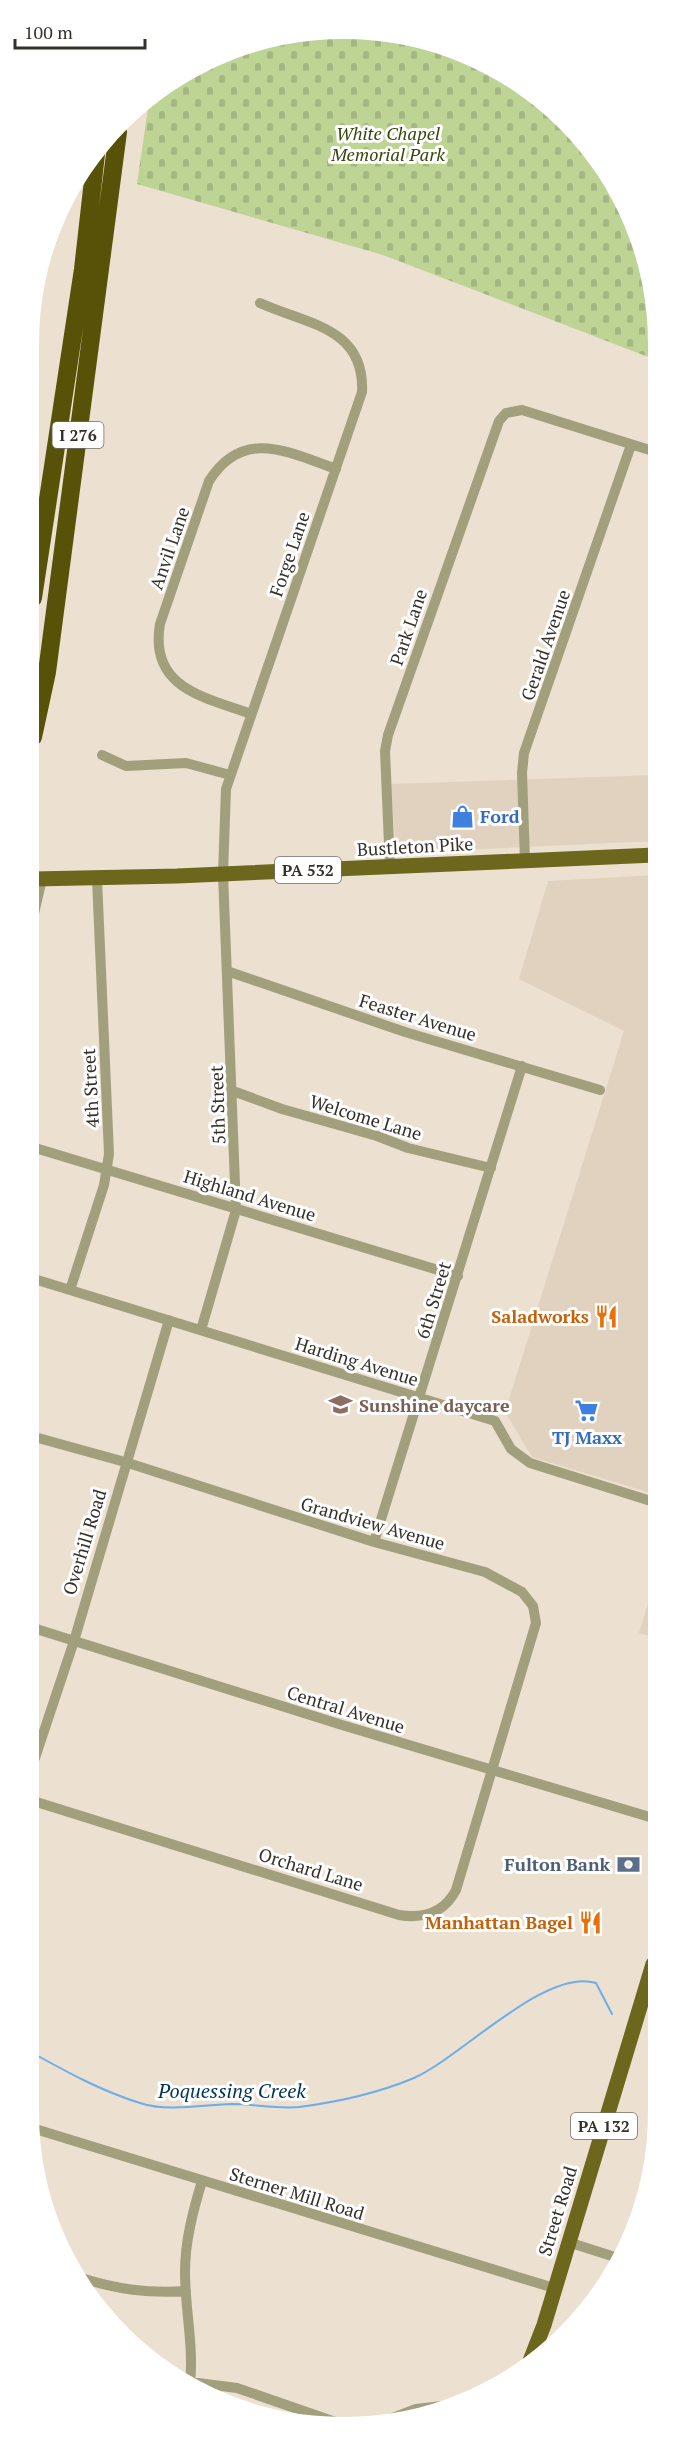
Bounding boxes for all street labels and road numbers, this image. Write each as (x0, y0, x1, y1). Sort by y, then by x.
road number: I 276 (52, 422, 104, 448)
street label: Anvil Lane (144, 503, 194, 593)
street label: Forge Lane (263, 508, 315, 600)
street label: Park Lane (384, 586, 432, 668)
street label: Gerald Avenue (515, 586, 575, 704)
street label: Bustleton Pike (356, 831, 474, 861)
road number: PA 532 (275, 857, 341, 883)
street label: Feaster Avenue (356, 988, 480, 1046)
street label: 4th Street (76, 1047, 104, 1128)
street label: 5th Street (204, 1065, 230, 1145)
street label: Welcome Lane (307, 1089, 425, 1145)
street label: Highland Avenue (181, 1164, 319, 1226)
street label: 6th Street (410, 1258, 456, 1341)
street label: Harding Avenue (292, 1331, 422, 1391)
street label: Overhill Road (57, 1486, 111, 1598)
street label: Grandview Avenue (298, 1491, 448, 1555)
street label: Central Avenue (284, 1680, 408, 1738)
street label: Orchard Lane (256, 1842, 366, 1896)
road number: PA 132 (571, 2113, 637, 2139)
street label: Sterner Mill Road (227, 2161, 367, 2225)
street label: Street Road (532, 2163, 582, 2259)

